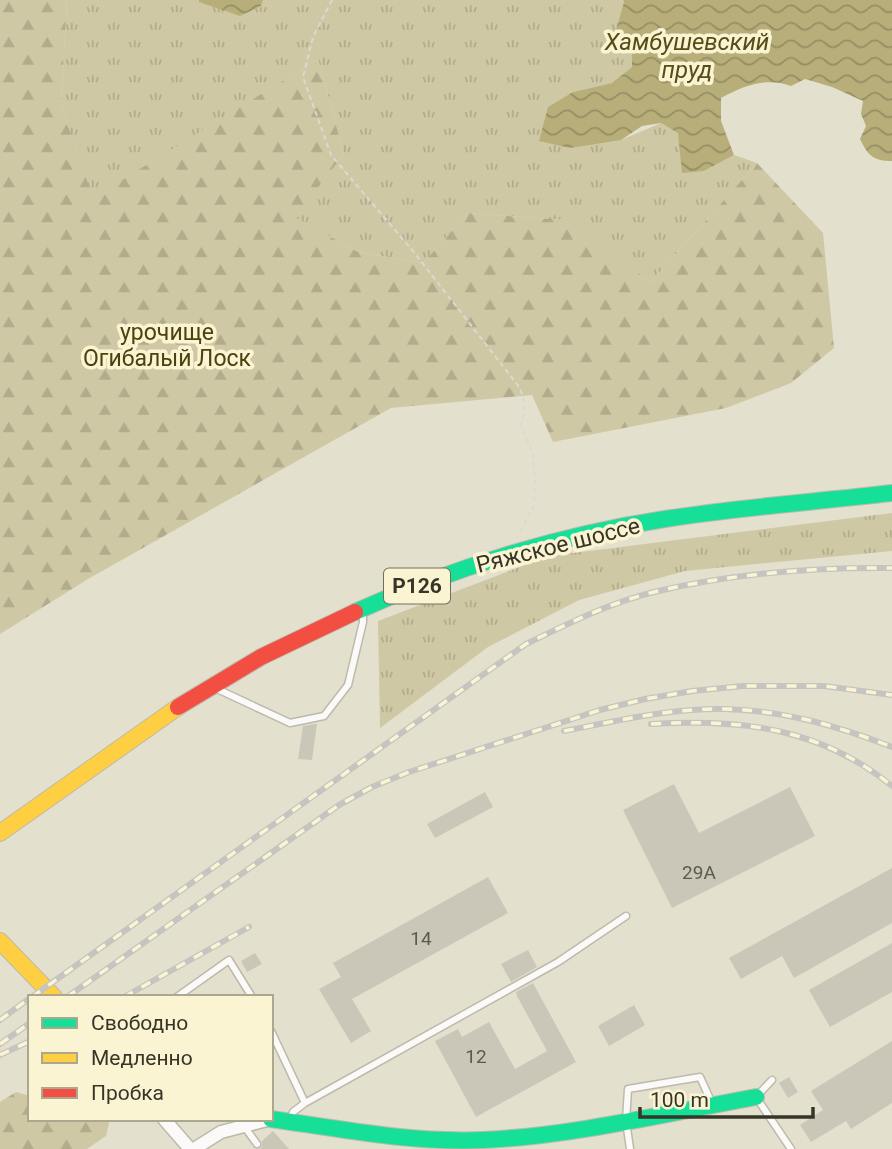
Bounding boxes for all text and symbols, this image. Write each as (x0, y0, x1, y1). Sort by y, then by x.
water label: Хамбушевский пруд (604, 28, 769, 84)
park label: урочище Огибалый Лоск (83, 319, 252, 372)
street label: Ряжское шоссе (473, 512, 643, 579)
road number: Р126 (384, 568, 450, 604)
house number: 29А (682, 861, 716, 884)
house number: 14 (410, 927, 432, 950)
legend (28, 995, 273, 1121)
text: Свободно (91, 1011, 188, 1035)
house number: 12 (465, 1045, 487, 1068)
text: Медленно (91, 1046, 193, 1070)
scale bar (640, 1076, 813, 1120)
text: Пробка (91, 1081, 164, 1105)
text: 100 m (650, 1088, 709, 1112)

